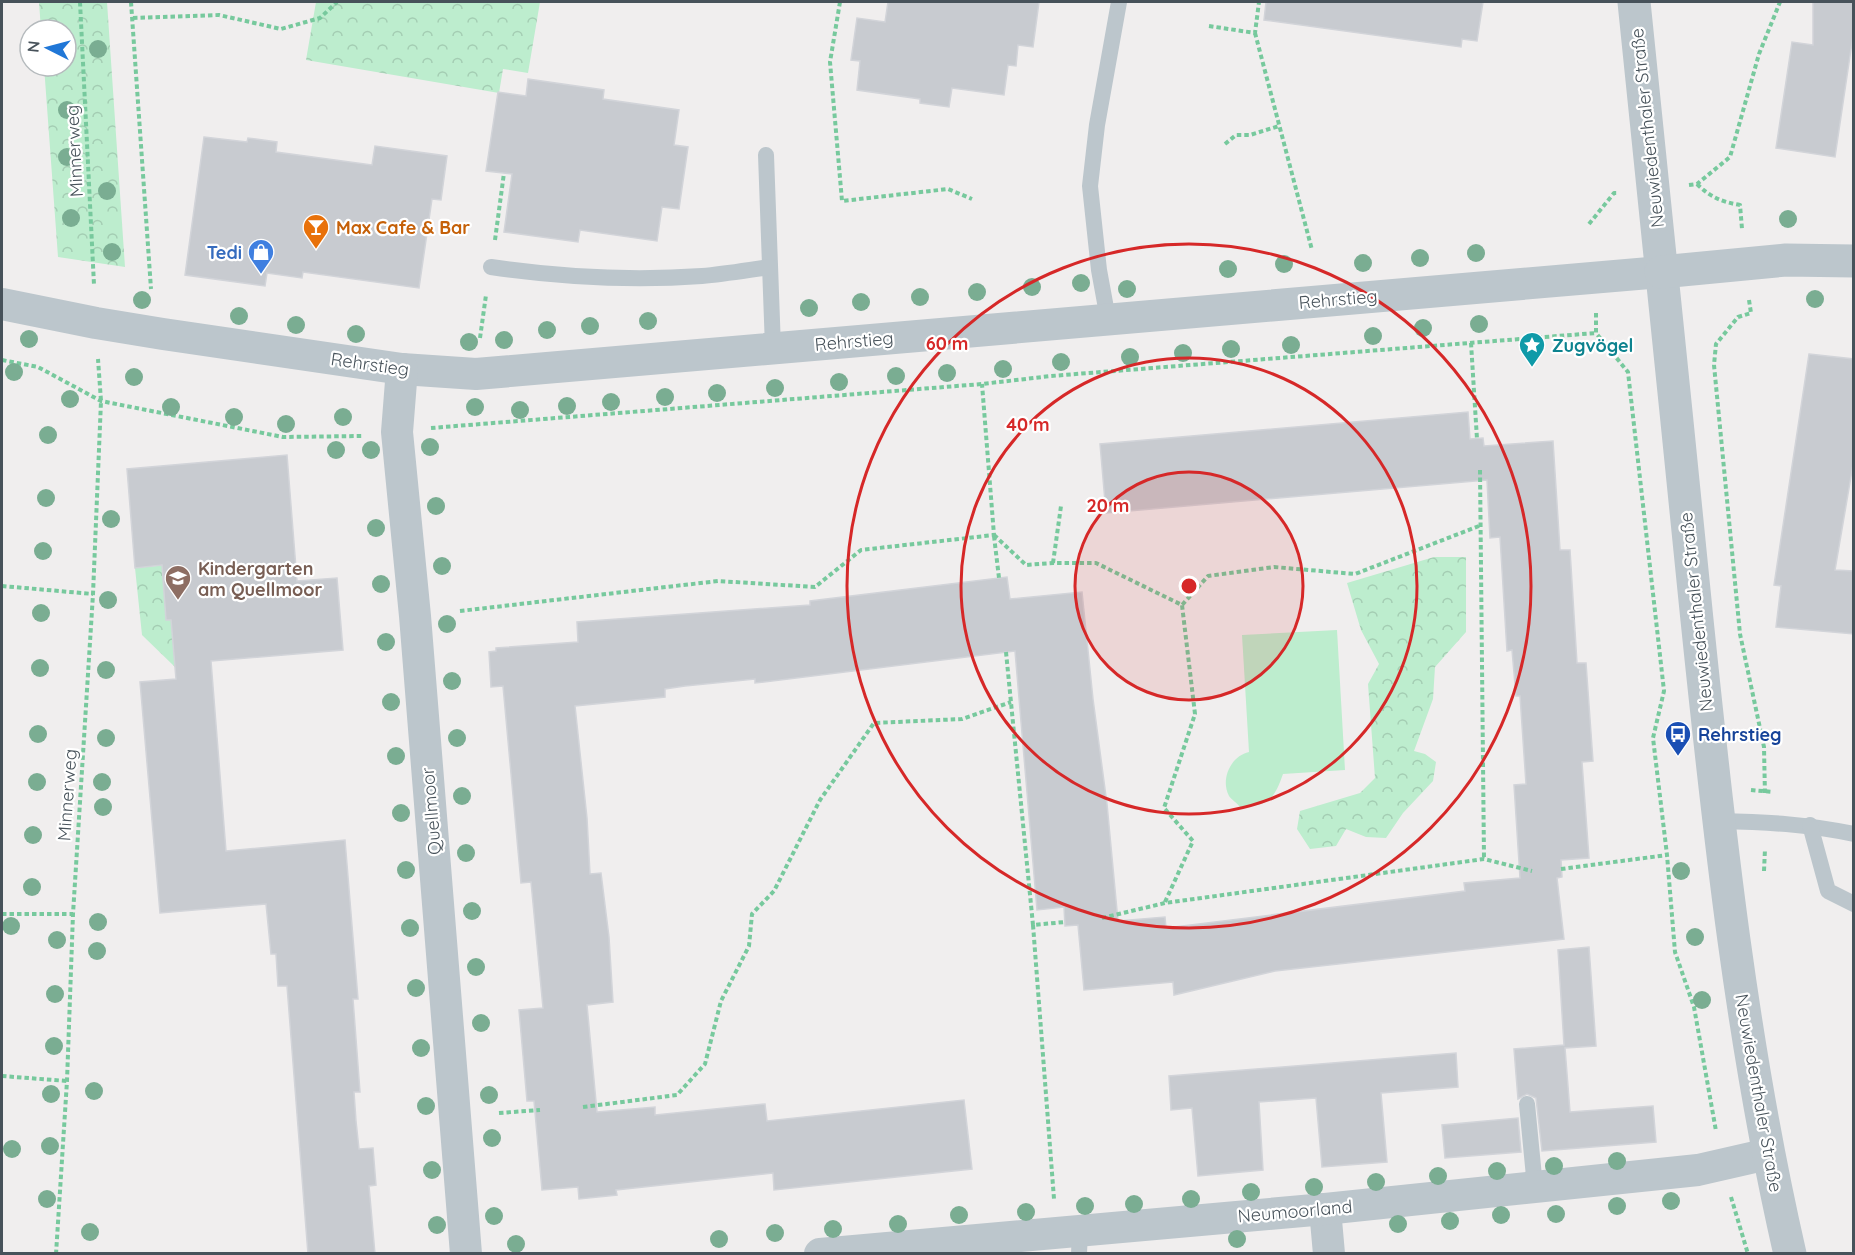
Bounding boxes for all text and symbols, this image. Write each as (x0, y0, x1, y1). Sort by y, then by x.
north arrow (18, 18, 78, 78)
street label: Neuwiedenthaler Straße (1625, 27, 1669, 229)
text: N (23, 40, 44, 53)
street label: Minnerweg (60, 104, 88, 198)
bar icon: Max Cafe & Bar (301, 212, 331, 250)
place label: Max Cafe & Bar (336, 216, 470, 239)
shop icon: Tedi (246, 237, 276, 275)
place label: Tedi (207, 241, 242, 264)
street label: Rehrstieg (1298, 284, 1378, 314)
street label: Rehrstieg (814, 326, 894, 356)
place icon: Zugvögel (1517, 330, 1547, 368)
text: 60 m (926, 332, 968, 355)
place label: Zugvögel (1552, 334, 1633, 357)
street label: Rehrstieg (329, 347, 411, 381)
text: 40 m (1006, 413, 1050, 436)
text: 20 m (1087, 494, 1129, 517)
street label: Neuwiedenthaler Straße (1674, 511, 1718, 713)
place label: Kindergarten am Quellmoor (198, 557, 322, 601)
school or university icon: Kindergarten am Quellmoor (163, 563, 193, 601)
centre of rings (1179, 576, 1199, 596)
bus stop icon: Rehrstieg (1663, 719, 1693, 757)
place label: Rehrstieg (1698, 723, 1782, 746)
street label: Minnerweg (52, 748, 82, 842)
street label: Quellmoor (416, 766, 446, 856)
street label: Neuwiedenthaler Straße (1730, 992, 1788, 1194)
street label: Neumoorland (1237, 1195, 1353, 1227)

